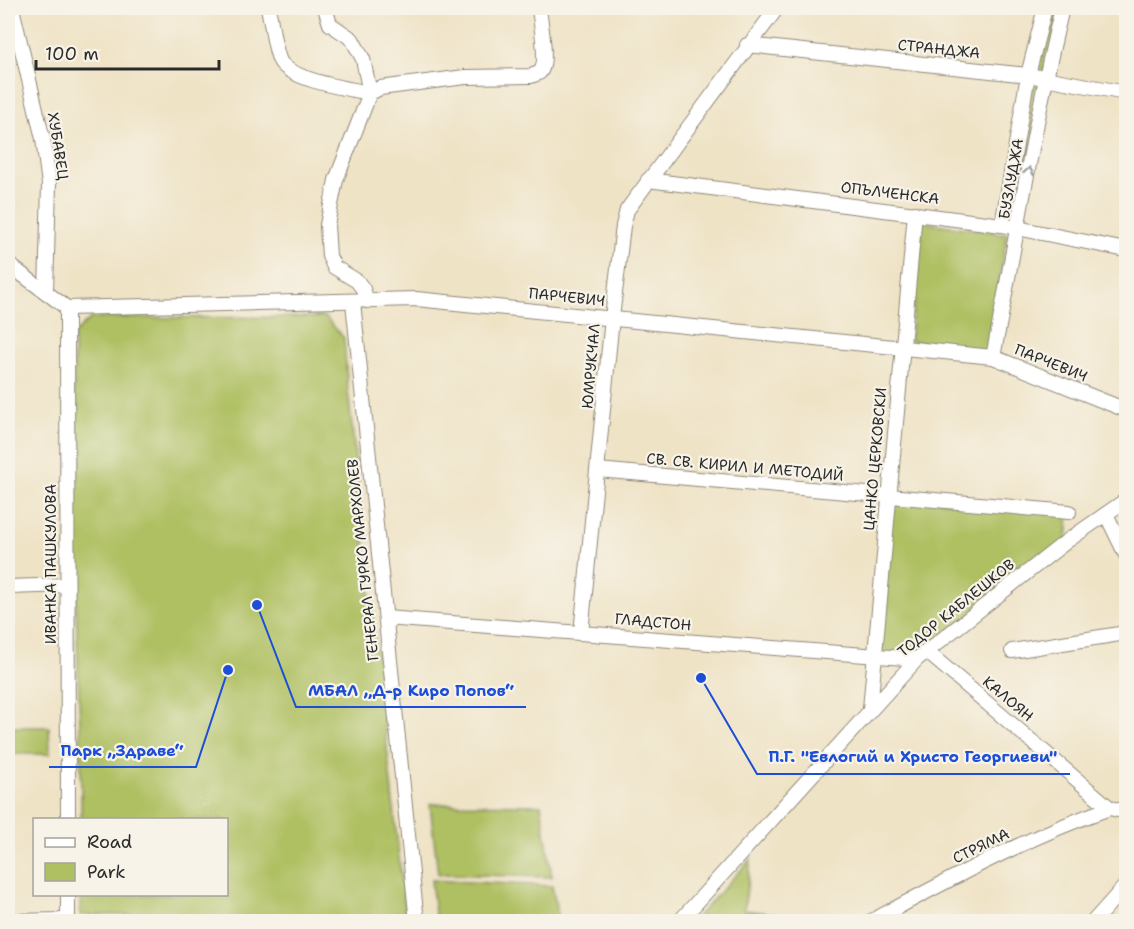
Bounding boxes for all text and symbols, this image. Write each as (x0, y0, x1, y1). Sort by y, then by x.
scale bar (36, 33, 219, 71)
street label: СТРАНДЖА (897, 35, 981, 63)
text: 100 m (45, 42, 99, 66)
street label: ХУБАВЕЦ (43, 111, 73, 182)
street label: БУЗЛУДЖА (994, 137, 1028, 221)
one-way arrow (1022, 166, 1035, 176)
street label: ОПЪЛЧЕНСКА (840, 177, 940, 209)
street label: ПАРЧЕВИЧ (528, 283, 606, 311)
street label: ЮМРУКЧАЛ (577, 323, 605, 409)
street label: ПАРЧЕВИЧ (1012, 339, 1090, 387)
street label: ЦАНКО ЦЕРКОВСКИ (859, 387, 891, 531)
street label: СВ. СВ. КИРИЛ И МЕТОДИЙ (646, 447, 845, 486)
street label: ГЕНЕРАЛ ГУРКО МАРХОЛЕВ (342, 458, 384, 662)
street label: ИВАНКА ПАШКУЛОВА (41, 484, 61, 644)
street label: ТОДОР КАБЛЕШКОВ (893, 554, 1019, 662)
street label: ГЛАДСТОН (614, 609, 692, 635)
street label: КАЛОЯН (978, 672, 1038, 726)
callout: МБАЛ „Д-р Киро Попов“ (296, 673, 526, 707)
text: МБАЛ „Д-р Киро Попов“ (308, 680, 514, 701)
callout: Парк „Здраве“ (49, 733, 196, 767)
text: Парк „Здраве“ (61, 740, 184, 761)
callout: П.Г. "Евлогий и Христо Георгиеви" (757, 740, 1070, 774)
text: П.Г. "Евлогий и Христо Георгиеви" (769, 746, 1057, 767)
legend (33, 818, 228, 896)
street label: СТРЯМА (949, 824, 1013, 868)
text: Road (87, 830, 132, 854)
text: Park (87, 860, 126, 884)

